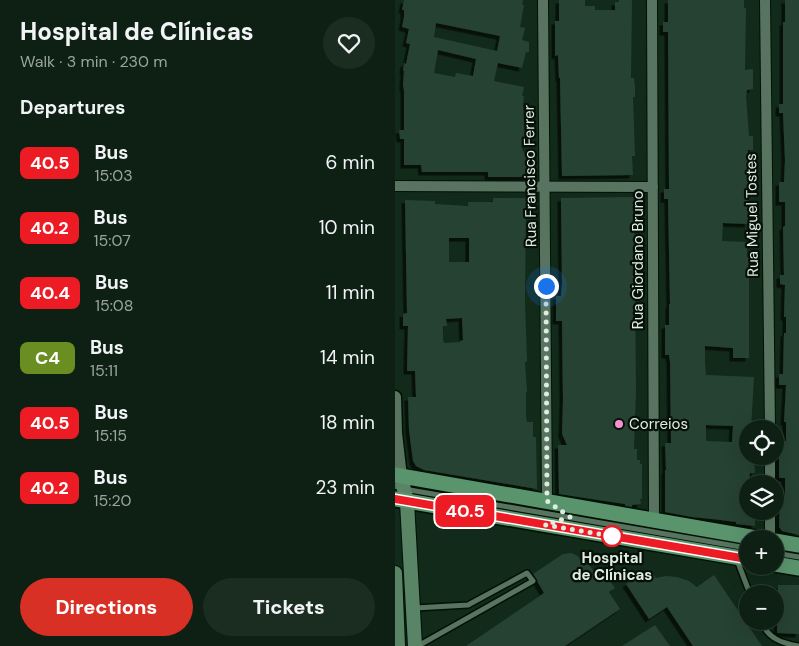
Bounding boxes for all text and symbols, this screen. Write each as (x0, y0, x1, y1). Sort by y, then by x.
text: Hospital de Clínicas (20, 16, 254, 47)
button: heart (323, 17, 375, 69)
text: Walk · 3 min · 230 m (20, 51, 168, 72)
text: Departures (20, 95, 125, 120)
street label: Rua Francisco Ferrer (519, 104, 541, 247)
text: Bus (94, 140, 128, 165)
text: 6 min (326, 150, 375, 175)
text: 40.5 (30, 151, 69, 175)
street label: Rua Miguel Tostes (741, 153, 763, 277)
text: 15:03 (94, 165, 133, 186)
street label: Rua Giordano Bruno (628, 191, 648, 329)
text: Bus (94, 205, 128, 230)
text: 10 min (319, 215, 375, 240)
text: 40.2 (30, 216, 69, 240)
text: 15:07 (94, 230, 131, 251)
text: Bus (95, 270, 129, 295)
your location (534, 274, 559, 299)
text: 11 min (326, 280, 375, 305)
text: 40.4 (30, 281, 70, 305)
text: 15:08 (95, 295, 134, 316)
text: Bus (90, 335, 124, 360)
text: 14 min (320, 345, 375, 370)
text: C4 (35, 346, 60, 370)
text: 15:11 (90, 360, 118, 381)
text: Bus (94, 400, 128, 425)
text: 18 min (320, 410, 375, 435)
text: 40.5 (30, 411, 69, 435)
place label: Correios (629, 414, 688, 434)
marker: Correios (613, 418, 625, 430)
map controls (739, 420, 784, 630)
button: locate (739, 420, 784, 465)
text: 15:15 (94, 425, 127, 446)
text: Bus (94, 465, 128, 490)
text: 23 min (315, 475, 375, 500)
button: layers (739, 475, 784, 520)
text: 40.2 (30, 476, 69, 500)
text: 15:20 (94, 490, 132, 511)
line badge: 40.5 (430, 495, 500, 527)
text: 40.5 (445, 499, 485, 523)
marker: Hospital de Clínicas (601, 525, 623, 547)
button: + (739, 530, 784, 575)
place label: Hospital de Clínicas (572, 548, 652, 585)
button: Directions (20, 578, 193, 636)
button: Tickets (203, 578, 375, 636)
button: − (739, 585, 784, 630)

